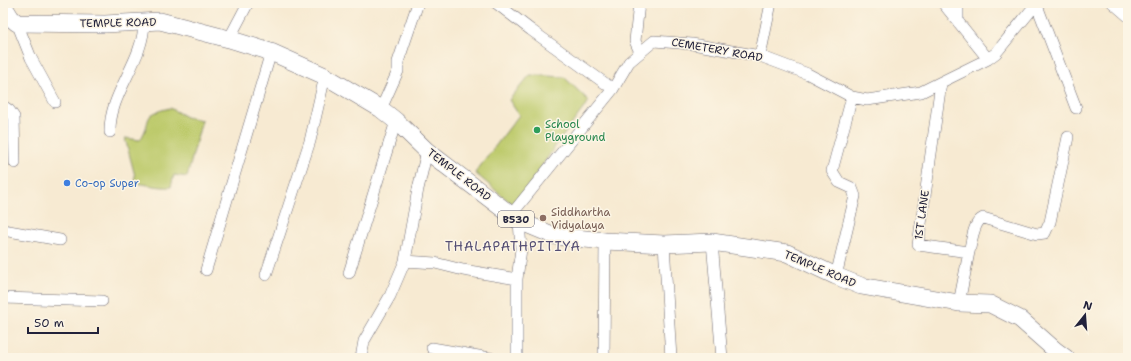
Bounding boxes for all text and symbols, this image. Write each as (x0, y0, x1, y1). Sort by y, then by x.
street label: TEMPLE ROAD (79, 15, 157, 31)
street label: CEMETERY ROAD (670, 35, 764, 65)
place label: School Playground (545, 117, 605, 145)
marker: School Playground (532, 125, 542, 135)
street label: TEMPLE ROAD (424, 145, 494, 205)
place label: Co-op Super (75, 176, 139, 191)
marker: Co-op Super (62, 178, 72, 188)
street label: 1ST LANE (911, 189, 933, 241)
place label: Siddhartha Vidyalaya (551, 205, 611, 233)
road number: B530 (498, 211, 534, 227)
marker: Siddhartha Vidyalaya (538, 213, 548, 223)
district label: THALAPATHPITIYA (445, 238, 581, 255)
street label: TEMPLE ROAD (782, 247, 858, 291)
north arrow (1065, 295, 1105, 335)
text: N (1081, 297, 1094, 314)
scale bar (28, 309, 98, 335)
text: 50 m (34, 315, 64, 331)

